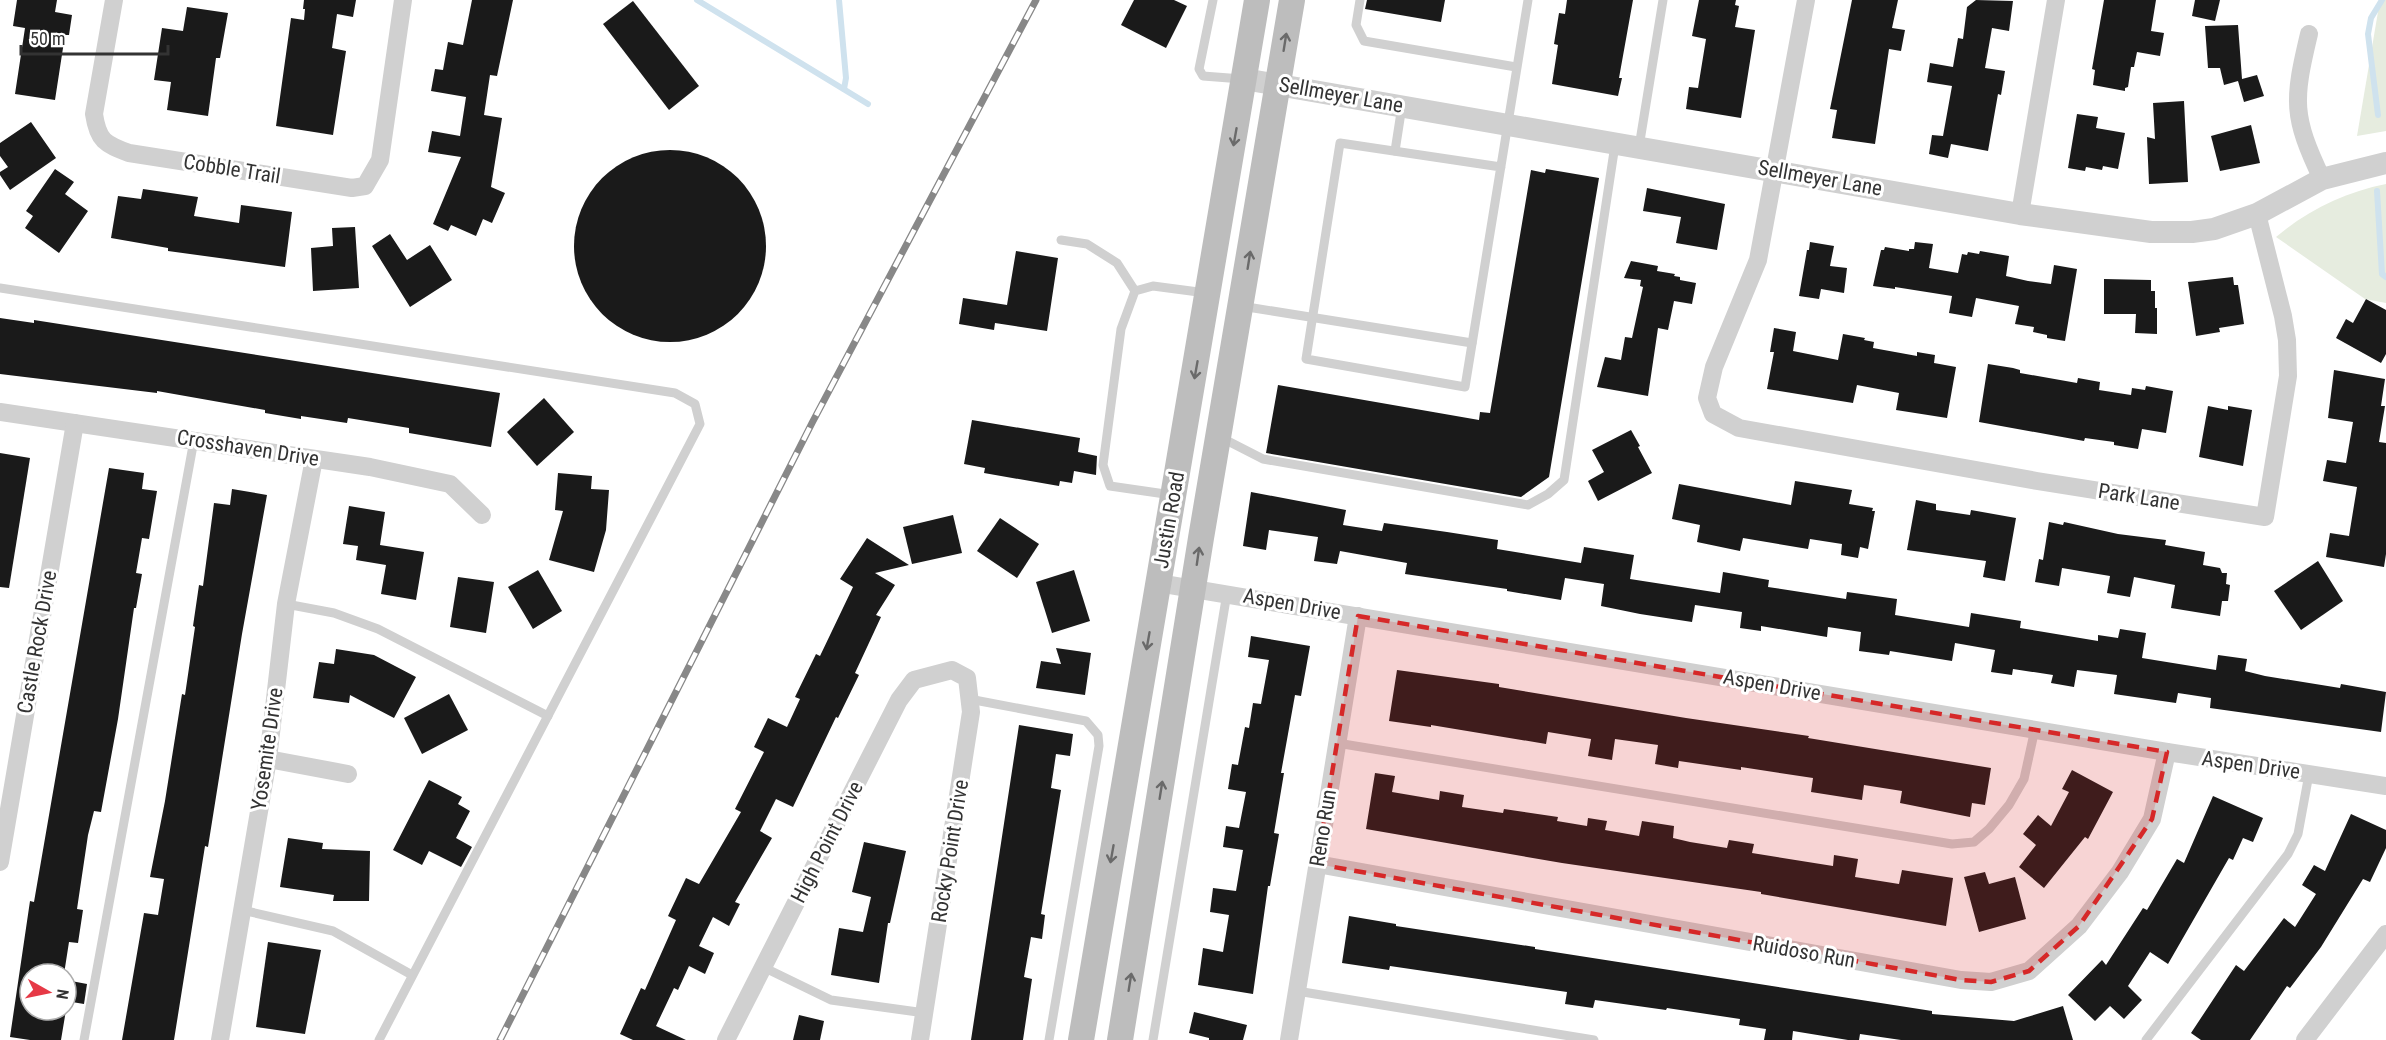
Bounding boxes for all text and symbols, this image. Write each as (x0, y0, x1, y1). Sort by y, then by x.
scale bar (21, 18, 168, 56)
text: 50 m (30, 28, 65, 49)
one-way arrow (1280, 33, 1291, 53)
street label: Sellmeyer Lane (1277, 72, 1405, 118)
one-way arrow (1229, 126, 1240, 146)
street label: Cobble Trail (182, 149, 282, 189)
street label: Sellmeyer Lane (1756, 155, 1884, 201)
one-way arrow (1243, 251, 1254, 270)
one-way arrow (1190, 360, 1201, 380)
street label: Crosshaven Drive (175, 425, 321, 471)
street label: Justin Road (1149, 470, 1189, 570)
street label: Park Lane (2096, 479, 2182, 515)
one-way arrow (1193, 546, 1204, 566)
street label: Castle Rock Drive (13, 568, 61, 715)
street label: Aspen Drive (1241, 584, 1343, 624)
one-way arrow (1142, 630, 1153, 650)
street label: Aspen Drive (1721, 665, 1823, 705)
street label: Yosemite Drive (247, 686, 288, 812)
street label: Aspen Drive (2200, 746, 2302, 784)
street label: High Point Drive (786, 777, 868, 907)
street label: Rocky Point Drive (927, 778, 973, 924)
one-way arrow (1156, 780, 1167, 800)
street label: Reno Run (1305, 788, 1341, 868)
one-way arrow (1106, 843, 1117, 863)
street label: Ruidoso Run (1751, 931, 1857, 973)
north arrow (18, 962, 78, 1022)
one-way arrow (1124, 973, 1135, 993)
text: N (52, 988, 72, 1001)

